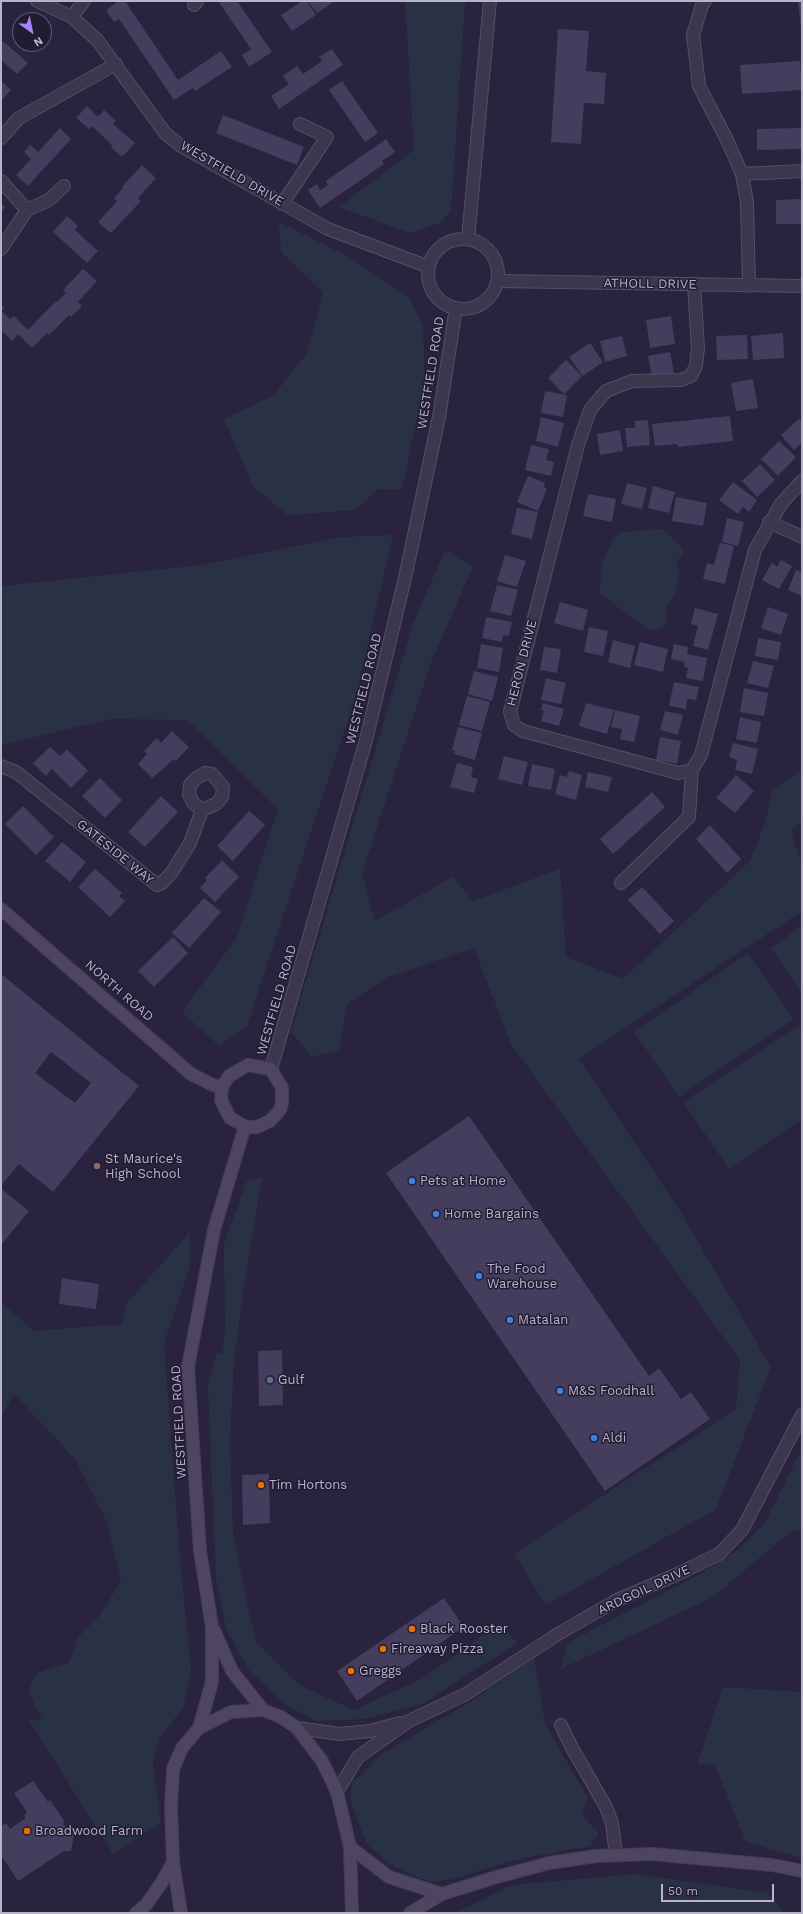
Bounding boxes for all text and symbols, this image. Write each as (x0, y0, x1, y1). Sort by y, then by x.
north arrow (12, 12, 52, 52)
text: N (31, 34, 45, 49)
street label: WESTFIELD DRIVE (178, 138, 286, 210)
street label: ATHOLL DRIVE (603, 275, 697, 293)
street label: WESTFIELD ROAD (414, 315, 448, 431)
street label: HERON DRIVE (504, 618, 540, 708)
street label: WESTFIELD ROAD (343, 632, 385, 746)
street label: GATESIDE WAY (73, 816, 157, 888)
street label: WESTFIELD ROAD (254, 943, 300, 1057)
street label: NORTH ROAD (82, 957, 156, 1025)
place label: St Maurice's High School (105, 1151, 183, 1182)
marker: St Maurice's High School (92, 1161, 102, 1171)
place label: Pets at Home (420, 1173, 506, 1189)
marker: Pets at Home (407, 1176, 417, 1186)
place label: Home Bargains (444, 1206, 539, 1222)
marker: Home Bargains (431, 1209, 441, 1219)
place label: The Food Warehouse (487, 1261, 557, 1292)
marker: The Food Warehouse (474, 1271, 484, 1281)
place label: Matalan (518, 1312, 568, 1328)
marker: Matalan (505, 1315, 515, 1325)
street label: WESTFIELD ROAD (168, 1365, 190, 1479)
place label: Gulf (278, 1372, 305, 1388)
marker: Gulf (265, 1375, 275, 1385)
place label: M&S Foodhall (568, 1383, 654, 1399)
marker: M&S Foodhall (555, 1386, 565, 1396)
place label: Aldi (602, 1430, 626, 1446)
marker: Aldi (589, 1433, 599, 1443)
place label: Tim Hortons (269, 1477, 347, 1493)
marker: Tim Hortons (256, 1480, 266, 1490)
street label: ARDGOIL DRIVE (595, 1562, 693, 1618)
place label: Black Rooster (420, 1621, 508, 1637)
marker: Black Rooster (407, 1624, 417, 1634)
place label: Fireaway Pizza (391, 1641, 484, 1657)
marker: Fireaway Pizza (378, 1644, 388, 1654)
place label: Greggs (359, 1663, 402, 1679)
marker: Greggs (346, 1666, 356, 1676)
place label: Broadwood Farm (35, 1823, 143, 1839)
marker: Broadwood Farm (22, 1826, 32, 1836)
scale bar (663, 1876, 776, 1902)
text: 50 m (668, 1884, 698, 1898)

